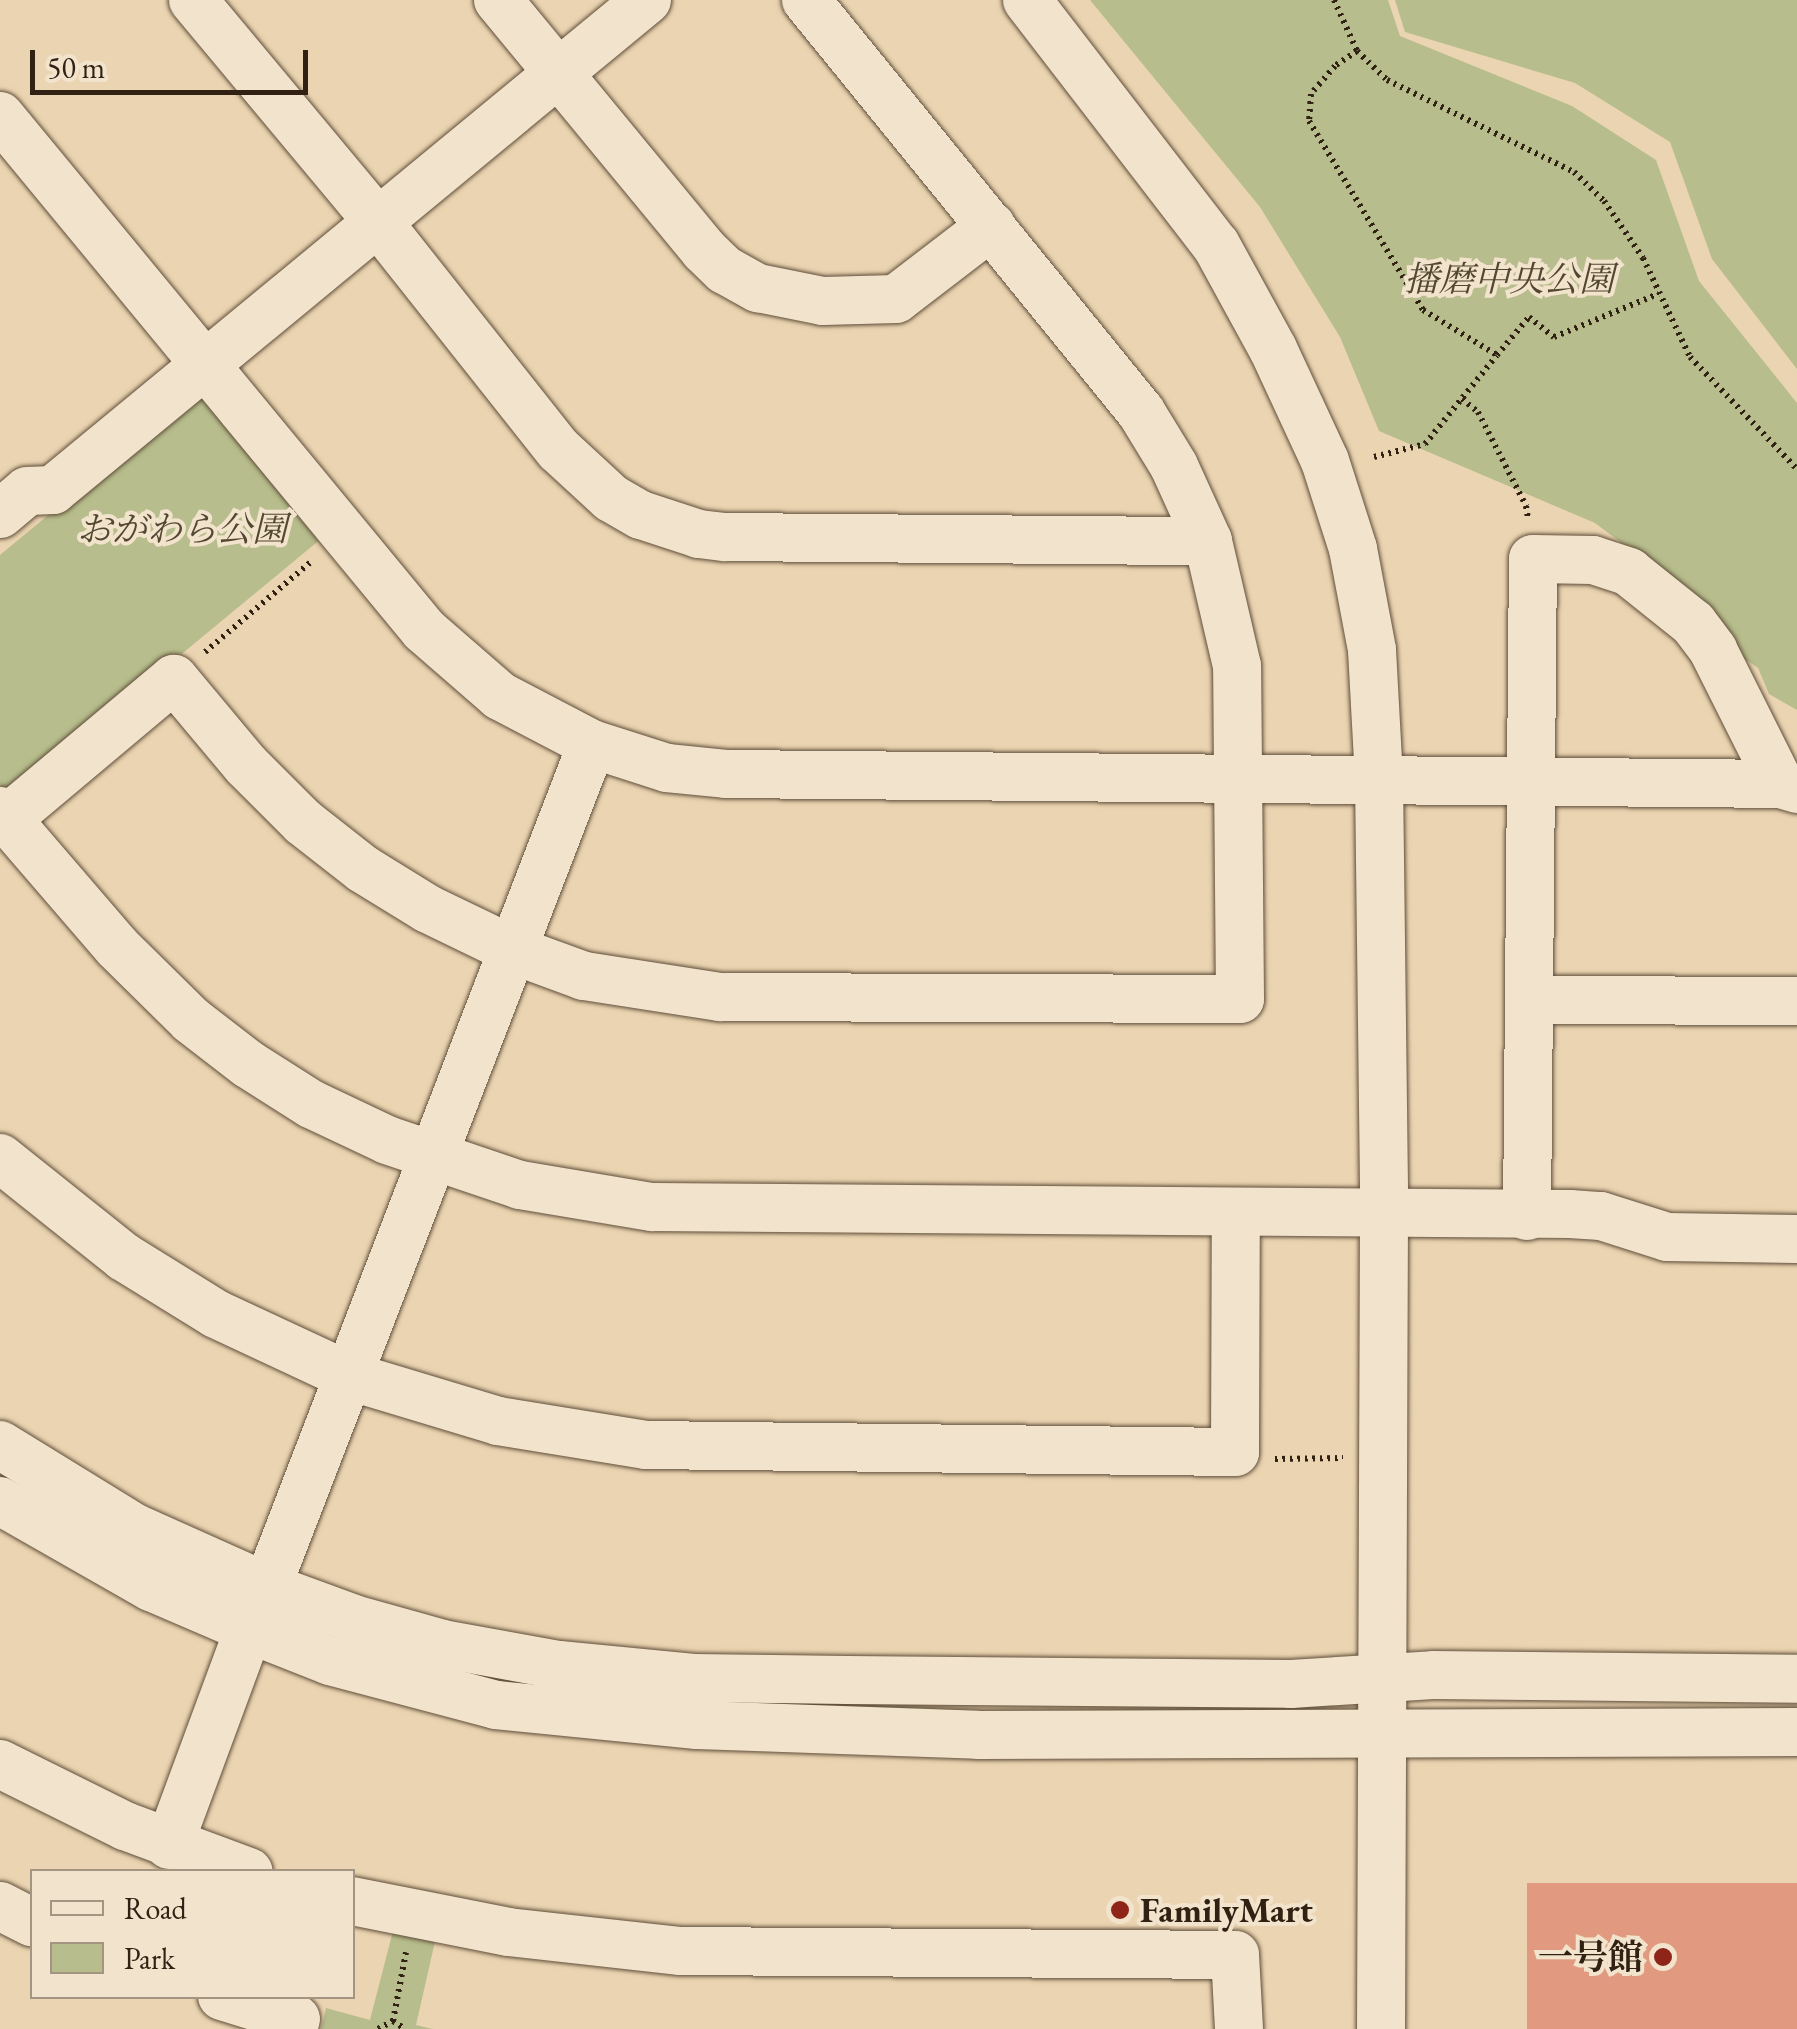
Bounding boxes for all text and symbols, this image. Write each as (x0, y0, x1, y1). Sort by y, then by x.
scale bar (35, 30, 312, 92)
text: 50 m (47, 48, 105, 87)
park label: 播磨中央公園 (1404, 258, 1614, 300)
park label: おがわら公園 (77, 508, 287, 550)
legend (30, 1869, 355, 1999)
text: Road (124, 1889, 187, 1928)
place label: FamilyMart (1140, 1889, 1313, 1931)
marker: FamilyMart (1109, 1899, 1131, 1921)
place label: 一号館 (1538, 1936, 1643, 1978)
text: Park (124, 1939, 175, 1978)
marker: 一号館 (1652, 1946, 1674, 1968)

